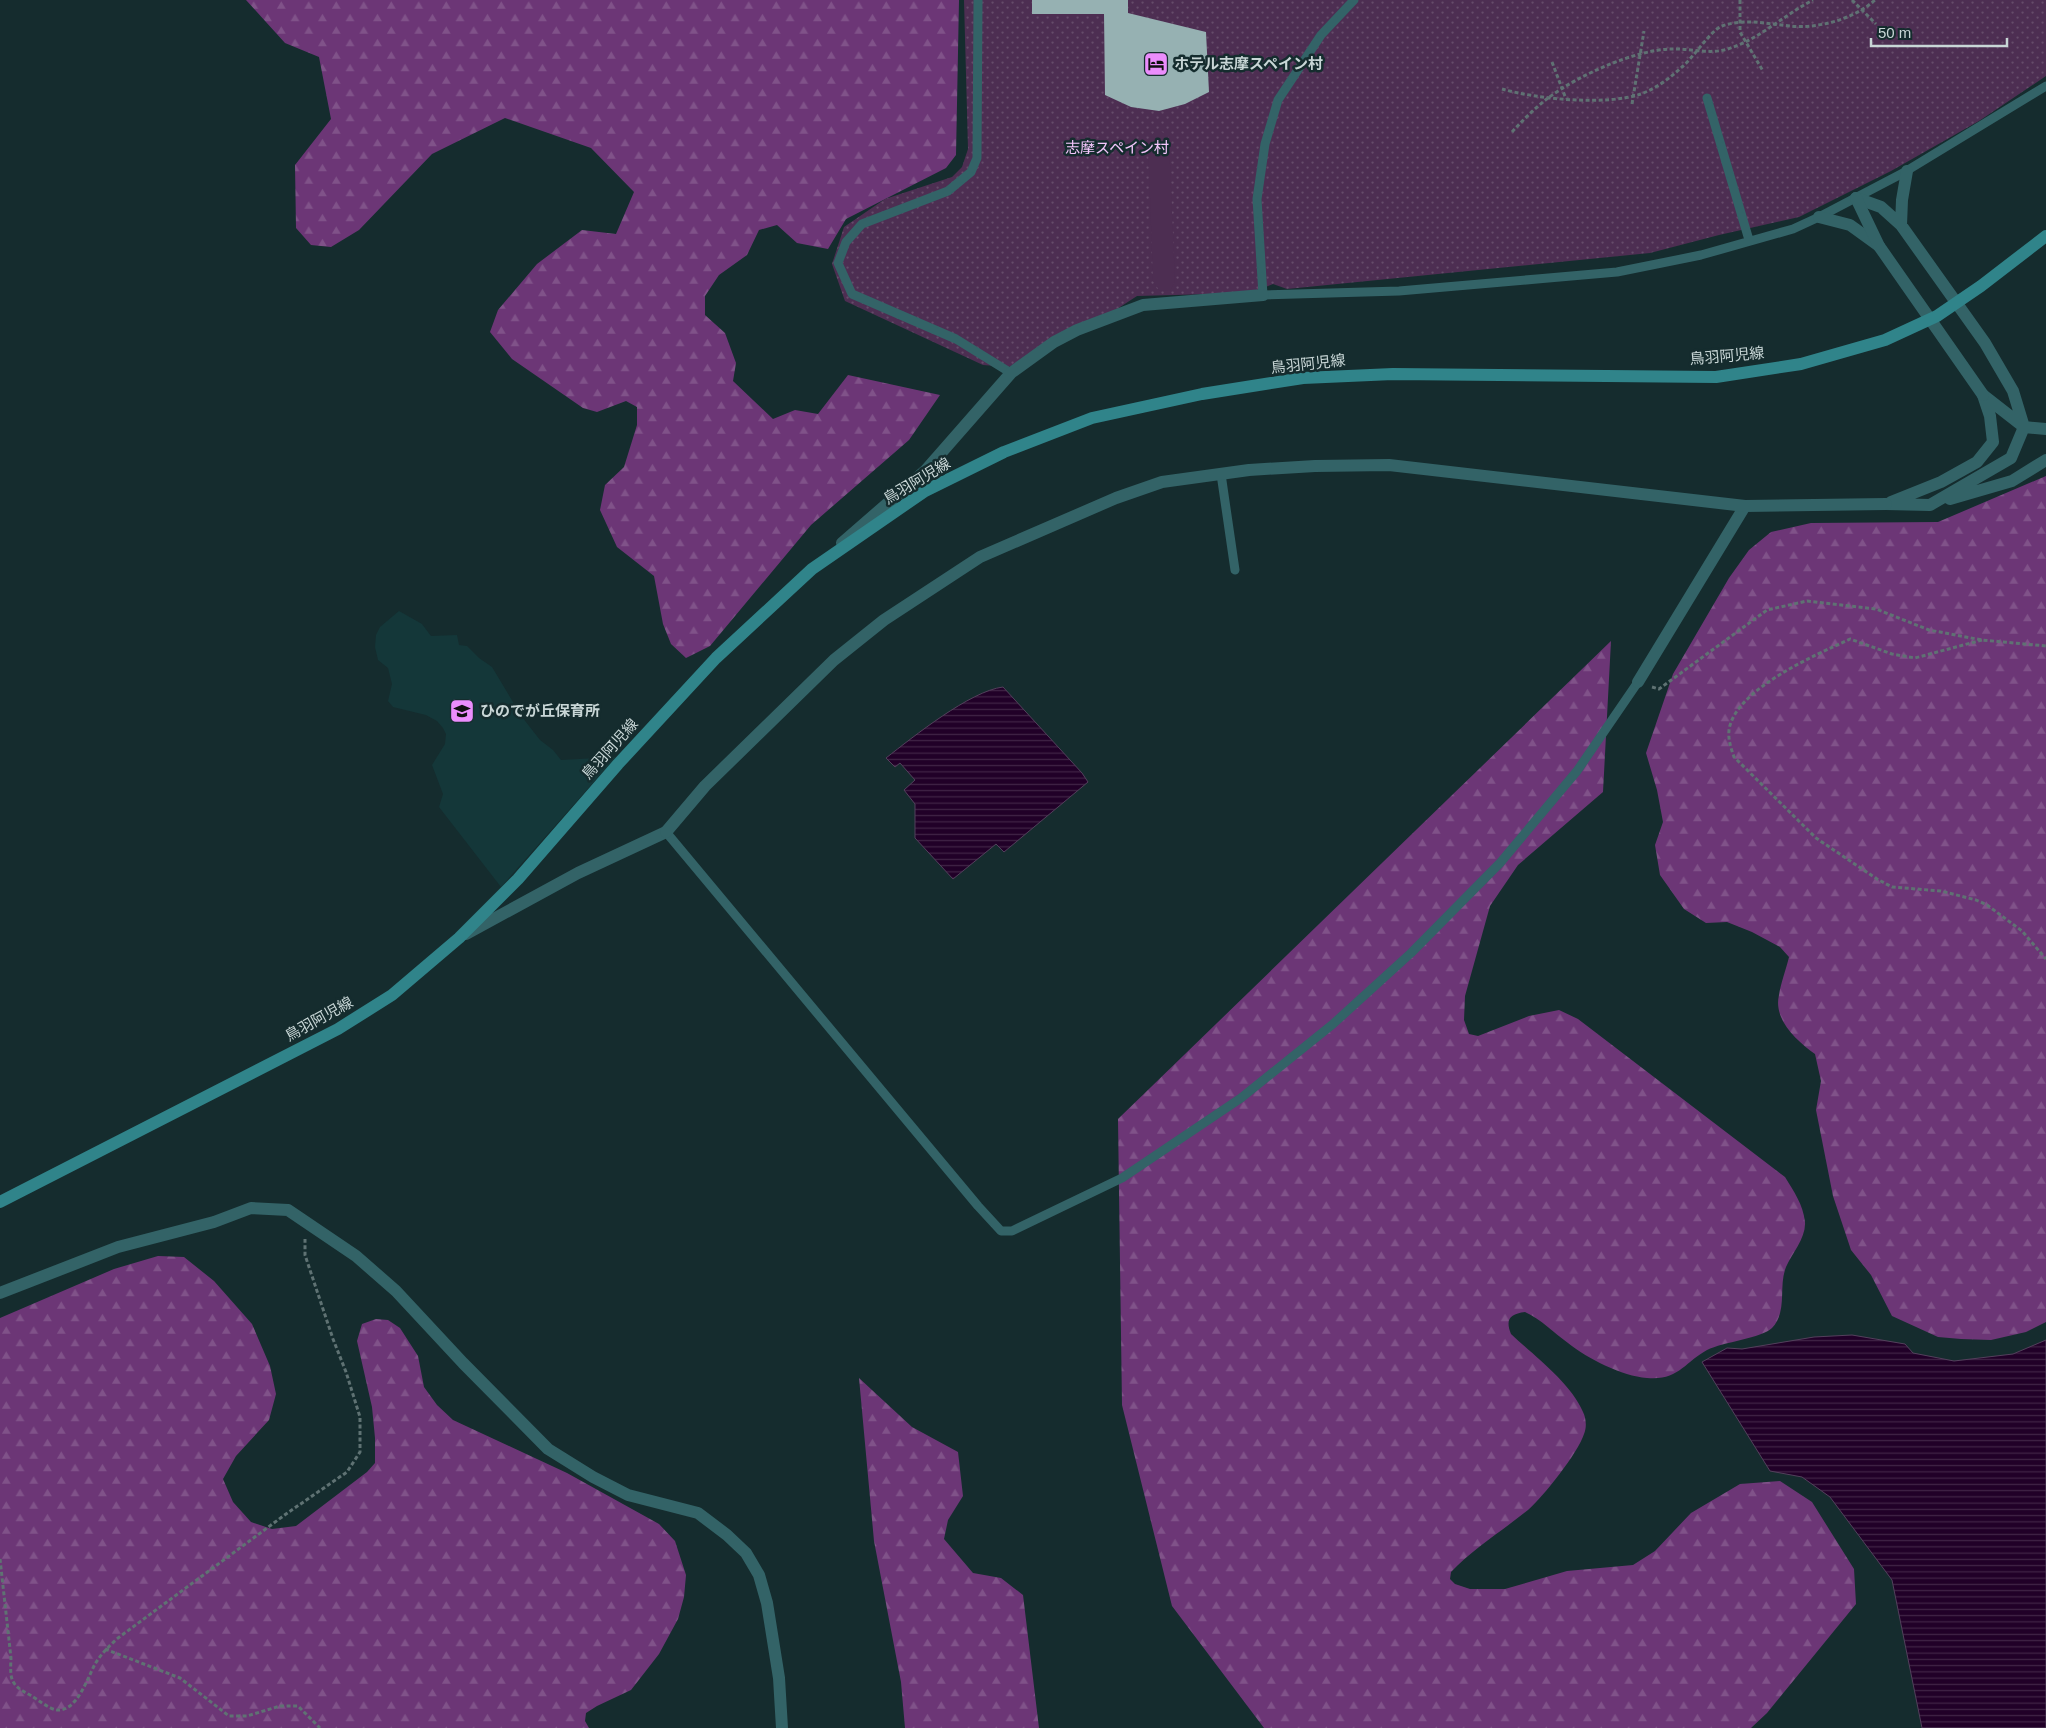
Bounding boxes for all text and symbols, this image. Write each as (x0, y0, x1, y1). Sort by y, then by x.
scale bar (1871, 15, 2007, 47)
text: 50 m (1878, 24, 1911, 41)
hotel icon: ホテル志摩スペイン村 (1143, 51, 1169, 77)
place label: ホテル志摩スペイン村 (1174, 55, 1323, 72)
park label: 志摩スペイン村 (1065, 139, 1169, 156)
street label: 鳥羽阿児線 (1689, 344, 1765, 367)
street label: 鳥羽阿児線 (1270, 351, 1346, 376)
street label: 鳥羽阿児線 (880, 454, 953, 507)
school or university icon: ひのでが丘保育所 (449, 698, 475, 724)
place label: ひのでが丘保育所 (480, 702, 600, 719)
street label: 鳥羽阿児線 (578, 715, 641, 782)
street label: 鳥羽阿児線 (282, 993, 356, 1044)

